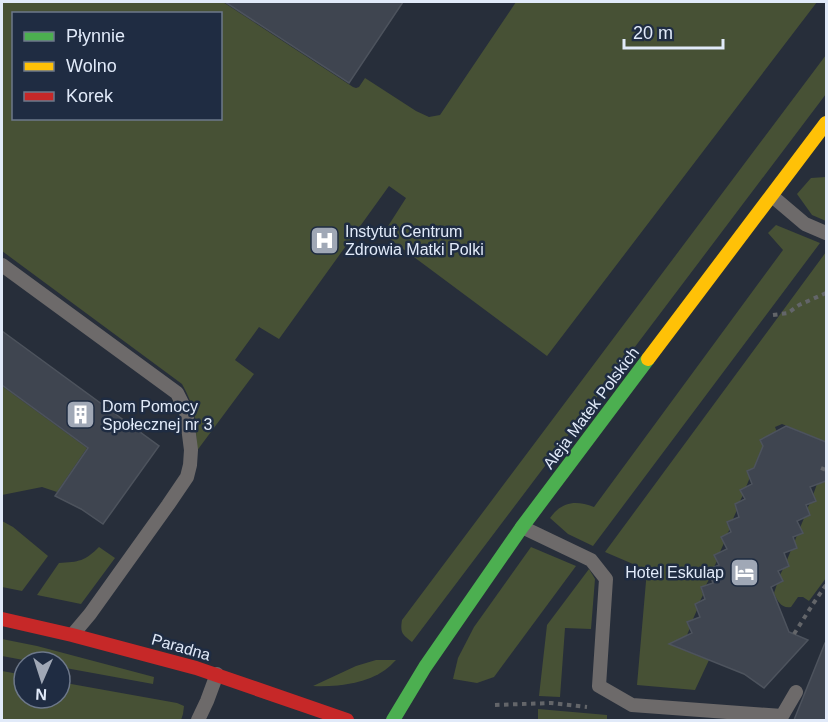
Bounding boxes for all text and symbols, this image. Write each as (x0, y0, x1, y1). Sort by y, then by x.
legend (12, 12, 222, 120)
scale bar (624, 12, 723, 50)
text: 20 m (633, 23, 673, 43)
text: Płynnie (66, 26, 125, 46)
text: Wolno (66, 56, 117, 76)
text: Korek (66, 86, 114, 106)
place label: Instytut Centrum Zdrowia Matki Polki (345, 223, 484, 258)
hospital icon: Instytut Centrum Zdrowia Matki Polki (308, 224, 340, 256)
street label: Aleja Matek Polskich (540, 344, 642, 472)
place label: Dom Pomocy Społecznej nr 3 (102, 398, 212, 433)
building icon: Dom Pomocy Społecznej nr 3 (65, 399, 97, 431)
hotel icon: Hotel Eskulap (729, 556, 761, 588)
place label: Hotel Eskulap (625, 564, 724, 581)
street label: Paradna (150, 630, 213, 664)
north arrow (12, 650, 72, 710)
text: N (35, 686, 47, 703)

